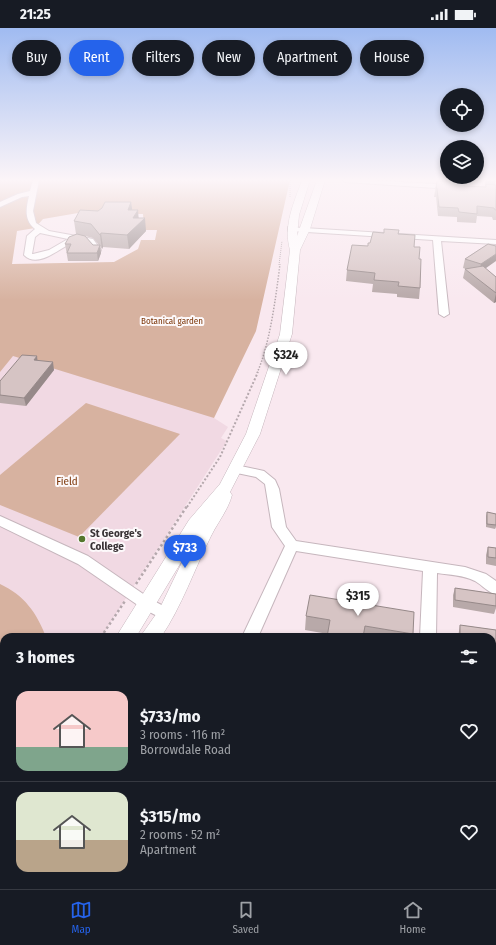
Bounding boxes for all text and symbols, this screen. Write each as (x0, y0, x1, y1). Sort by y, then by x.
text: 21:25 (20, 5, 51, 23)
chip: Buy (12, 40, 61, 76)
chip: Rent (69, 40, 124, 76)
chip: Filters (132, 40, 194, 76)
chip: New (202, 40, 255, 76)
chip: Apartment (263, 40, 352, 76)
chip: House (360, 40, 424, 76)
map controls (440, 88, 484, 184)
button: locate (440, 88, 484, 132)
button: layers (440, 140, 484, 184)
park label: Botanical garden (141, 316, 203, 326)
pin: $324 (262, 342, 310, 376)
text: $324 (274, 347, 298, 362)
park label: Field (56, 475, 78, 488)
place label: St George's College (90, 527, 142, 553)
marker: St George's College (77, 534, 87, 544)
pin: $733 (161, 535, 209, 569)
text: $733 (173, 540, 197, 555)
pin: $315 (334, 583, 382, 617)
text: $315 (346, 588, 370, 603)
icon: filters (458, 646, 480, 668)
text: 3 homes (16, 647, 75, 668)
text: $733/mo (140, 706, 201, 727)
icon: home (48, 707, 96, 755)
icon: heart (458, 720, 480, 742)
text: 3 rooms · 116 m² (140, 727, 225, 742)
text: Borrowdale Road (140, 742, 231, 757)
text: $315/mo (140, 806, 201, 827)
icon: home (48, 808, 96, 856)
icon: heart (458, 821, 480, 843)
text: 2 rooms · 52 m² (140, 827, 220, 842)
text: Apartment (140, 842, 196, 857)
tab: Map (70, 899, 92, 936)
tab: Saved (232, 899, 259, 936)
tab: Home (400, 899, 426, 936)

